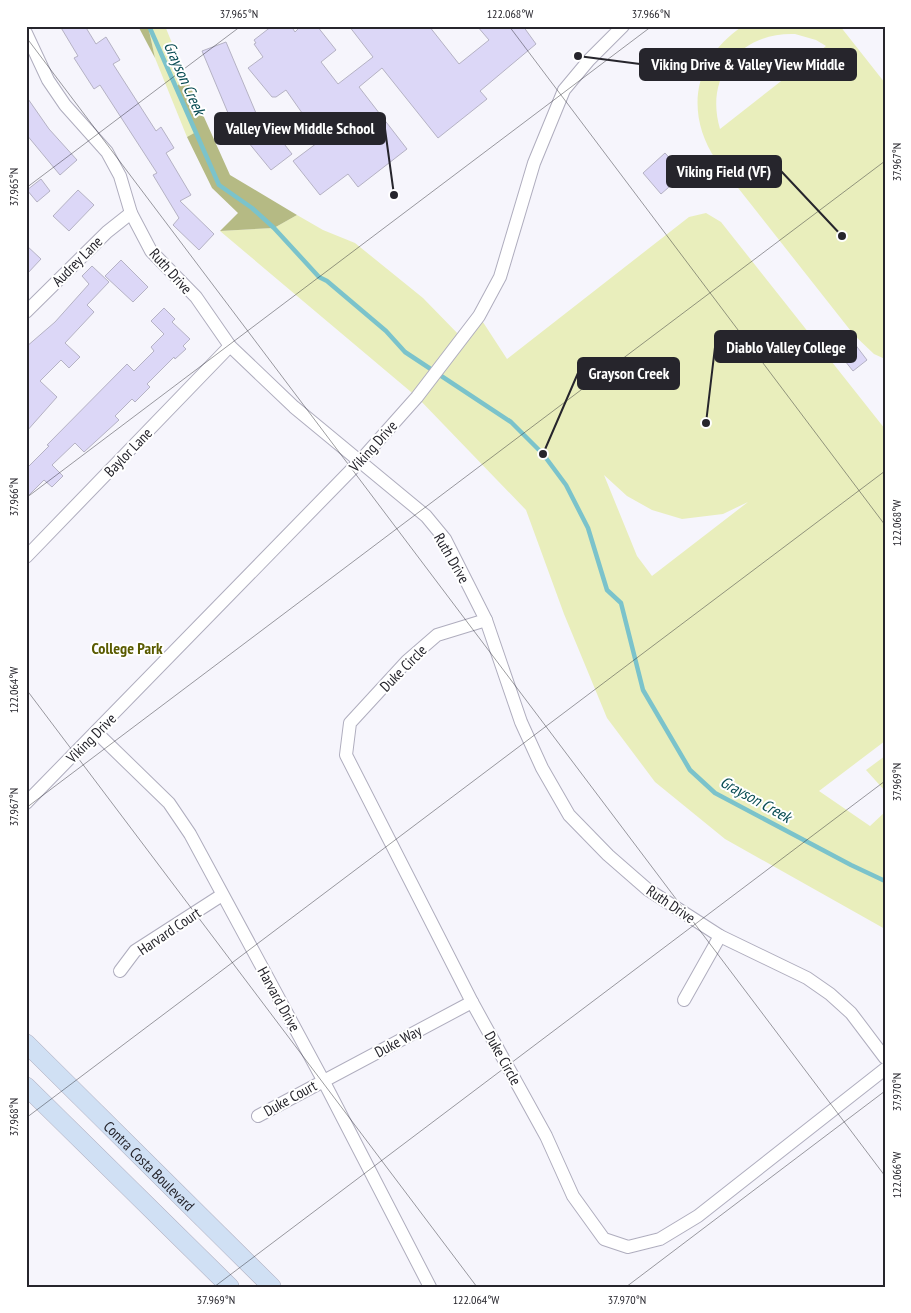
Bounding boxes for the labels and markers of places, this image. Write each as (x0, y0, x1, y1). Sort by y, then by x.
callout: Viking Drive & Valley View Middle (640, 49, 856, 80)
callout: Valley View Middle School (215, 113, 385, 144)
callout: Viking Field (VF) (667, 156, 781, 187)
callout: Diablo Valley College (715, 331, 856, 362)
callout: Grayson Creek (578, 358, 679, 389)

